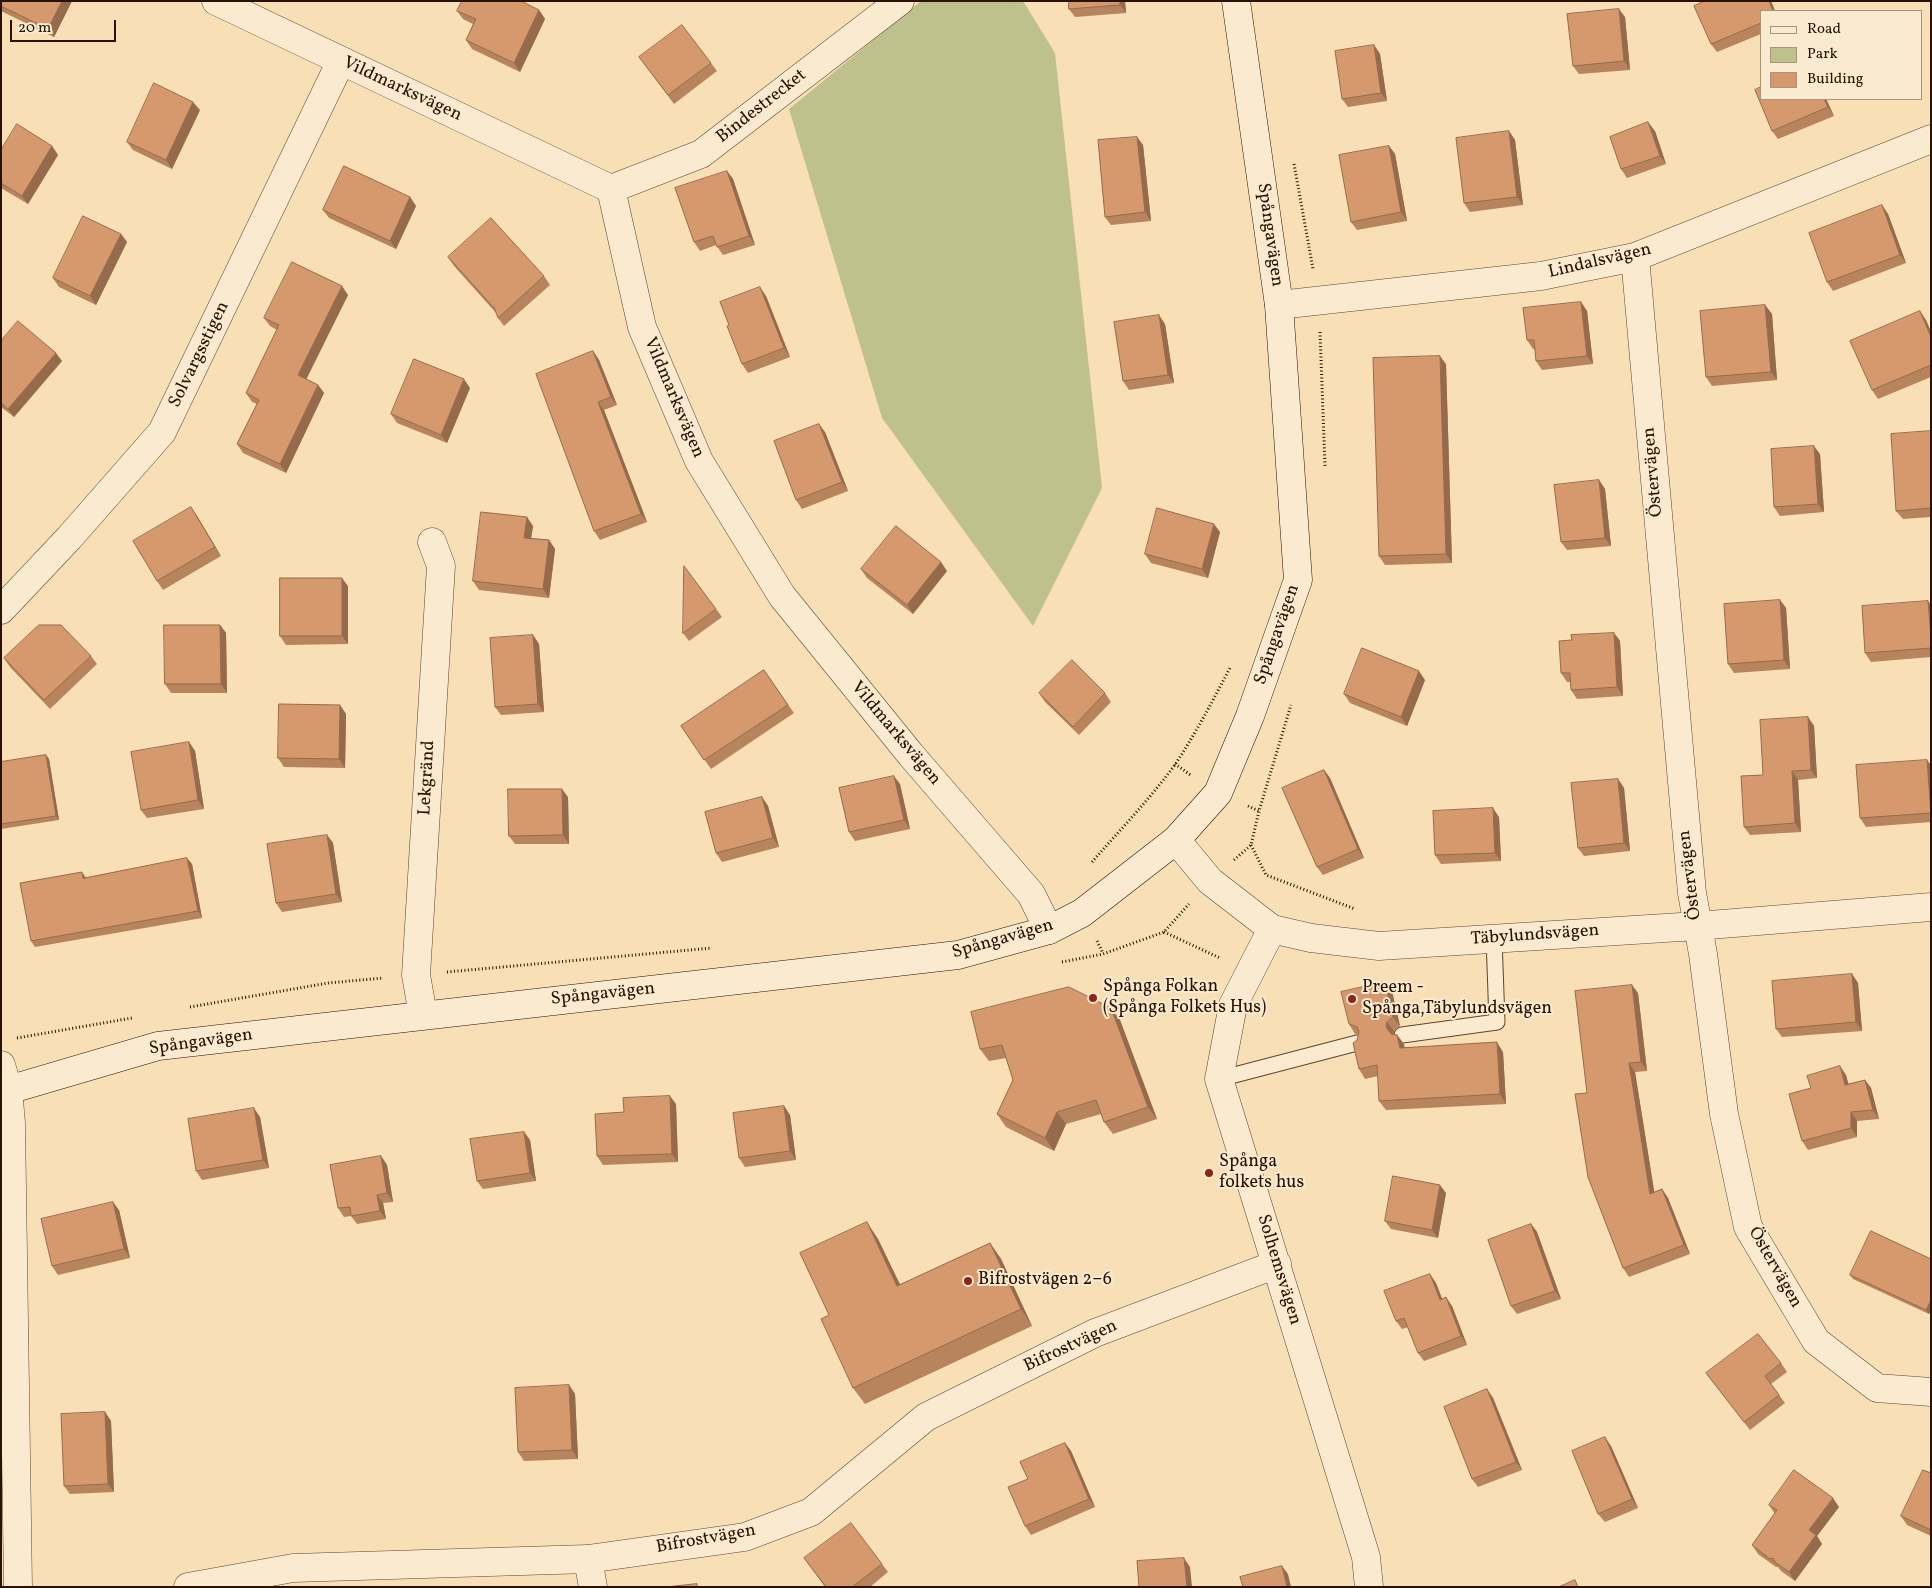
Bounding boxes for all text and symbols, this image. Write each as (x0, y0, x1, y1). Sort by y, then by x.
scale bar (12, 10, 119, 42)
legend (1760, 10, 1922, 100)
text: 20 m (18, 18, 51, 39)
text: Road (1807, 19, 1841, 40)
text: Park (1807, 44, 1838, 65)
street label: Vildmarksvägen (339, 53, 465, 127)
street label: Bindestrecket (713, 65, 811, 149)
text: Building (1807, 69, 1863, 90)
street label: Spångavägen (1251, 182, 1287, 288)
street label: Lindalsvägen (1546, 240, 1654, 284)
street label: Solvargsstigen (165, 298, 235, 412)
street label: Vildmarksvägen (638, 334, 708, 462)
street label: Östervägen (1639, 426, 1669, 518)
street label: Spångavägen (1251, 582, 1305, 688)
street label: Vildmarksvägen (845, 678, 945, 790)
street label: Lekgränd (415, 740, 441, 816)
street label: Östervägen (1675, 829, 1707, 921)
street label: Spångavägen (950, 915, 1056, 965)
street label: Täbylundsvägen (1470, 921, 1600, 951)
place label: Spånga Folkan (Spånga Folkets Hus) (1103, 977, 1266, 1020)
place label: Preem - Spånga,Täbylundsvägen (1362, 978, 1552, 1021)
street label: Spångavägen (550, 979, 656, 1011)
marker: Spånga Folkan (Spånga Folkets Hus) (1087, 992, 1099, 1004)
marker: Preem - Spånga,Täbylundsvägen (1346, 993, 1358, 1005)
street label: Spångavägen (148, 1025, 254, 1061)
place label: Spånga folkets hus (1219, 1152, 1304, 1194)
marker: Spånga folkets hus (1203, 1167, 1215, 1179)
street label: Solhemsvägen (1251, 1212, 1305, 1328)
street label: Östervägen (1742, 1224, 1806, 1312)
place label: Bifrostvägen 2–6 (978, 1270, 1112, 1292)
marker: Bifrostvägen 2–6 (962, 1275, 974, 1287)
street label: Bifrostvägen (1021, 1316, 1121, 1378)
street label: Bifrostvägen (654, 1521, 758, 1559)

